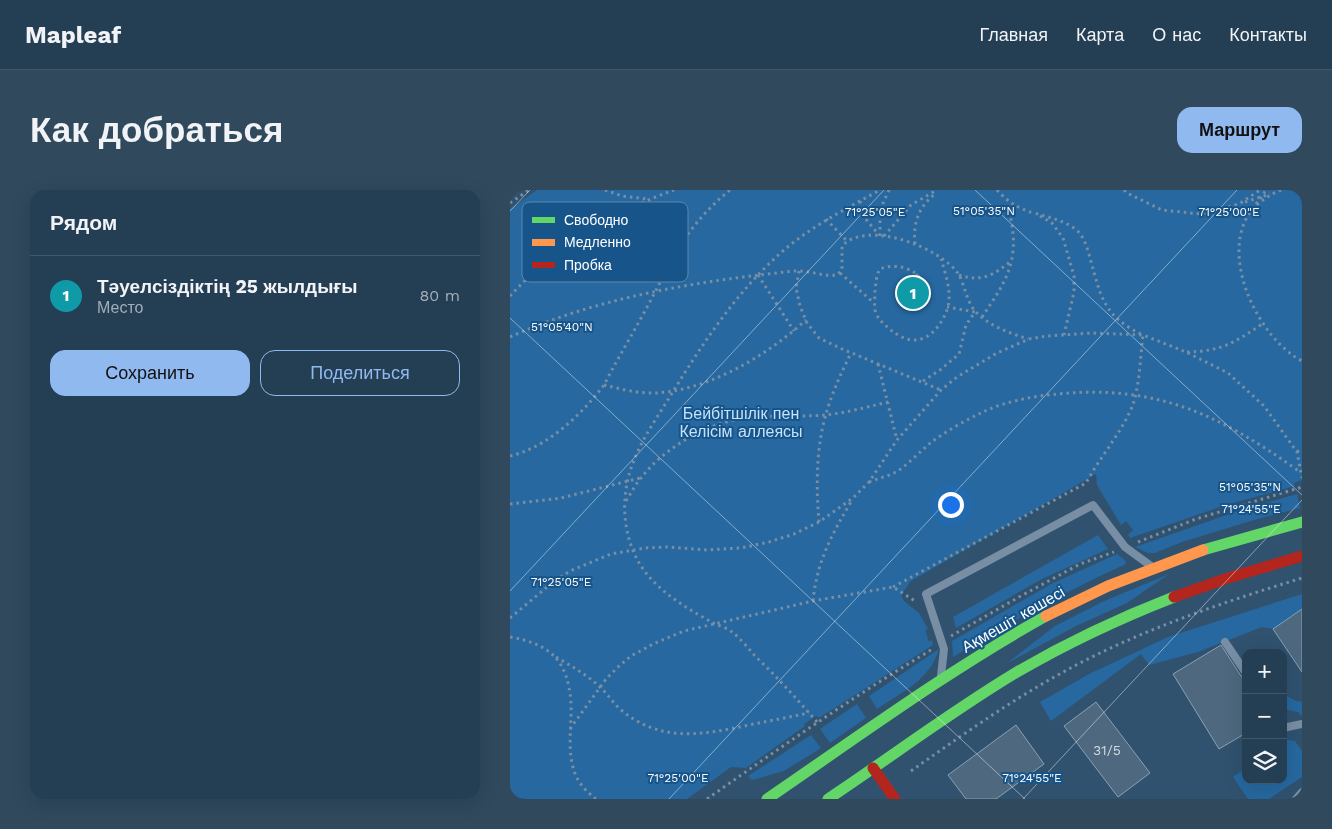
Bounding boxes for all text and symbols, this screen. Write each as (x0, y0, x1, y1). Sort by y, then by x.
text: Mapleaf (25, 21, 121, 49)
text: Главная (979, 24, 1048, 45)
text: Карта (1076, 24, 1124, 45)
text: О нас (1152, 24, 1201, 45)
text: Контакты (1229, 24, 1307, 45)
button: Маршрут (1177, 107, 1302, 153)
text: Как добраться (30, 109, 283, 151)
legend (522, 202, 688, 282)
text: 51°05'35"N (953, 204, 1015, 218)
text: 71°25'05"E (845, 205, 906, 219)
text: 71°25'00"E (1198, 205, 1260, 219)
text: Рядом (50, 210, 117, 235)
text: Свободно (564, 212, 629, 228)
text: Медленно (564, 234, 631, 250)
text: Пробка (564, 257, 612, 273)
pin: 1 (897, 274, 929, 312)
text: Тәуелсіздіктің 25 жылдығы (97, 275, 358, 298)
text: 1 (63, 286, 69, 305)
text: 80 m (419, 286, 460, 305)
text: Место (97, 298, 143, 317)
text: 51°05'40"N (531, 320, 593, 334)
button: Сохранить (50, 350, 250, 396)
button: Поделиться (260, 350, 460, 396)
park label: Бейбітшілік пен Келісім аллеясы (679, 404, 803, 441)
text: 51°05'35"N (1219, 480, 1281, 494)
your location (938, 492, 964, 518)
text: 71°24'55"E (1221, 502, 1281, 516)
text: 71°25'05"E (531, 575, 592, 589)
street label: Ақмешіт көшесі (958, 582, 1068, 657)
map controls (1242, 649, 1287, 784)
button: + (1242, 649, 1287, 694)
button: − (1242, 694, 1287, 739)
button: layers (1242, 739, 1287, 784)
house number: 31/5 (1093, 742, 1121, 758)
text: 71°25'00"E (647, 771, 709, 785)
text: 71°24'55"E (1002, 771, 1062, 785)

